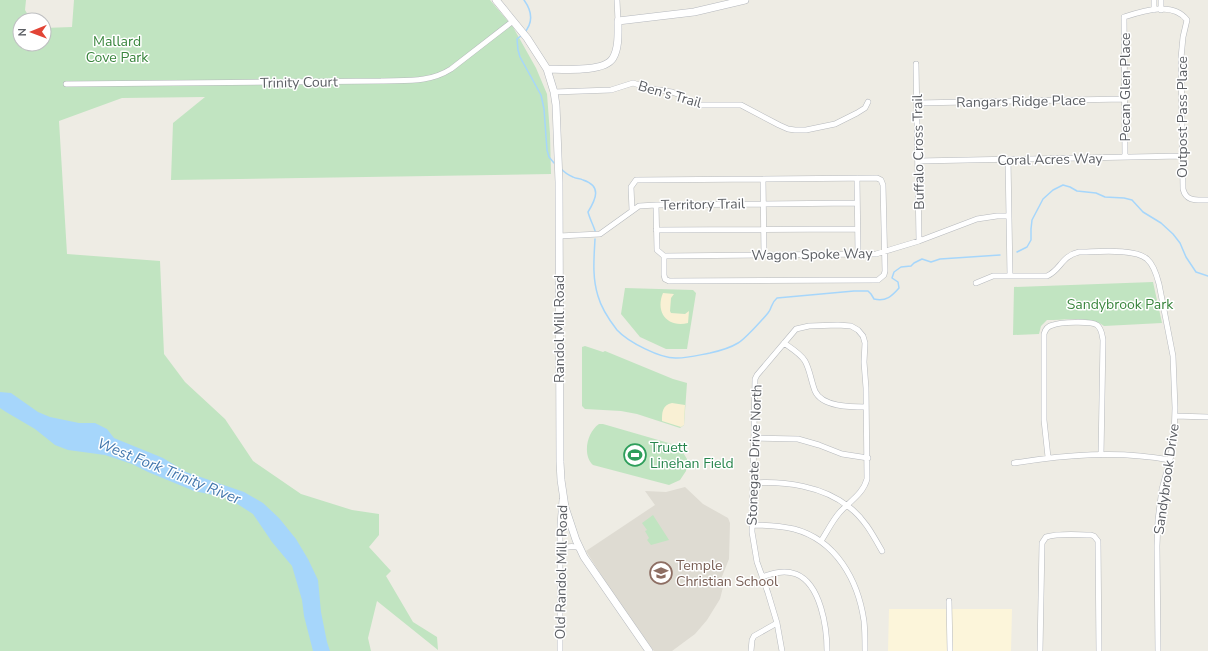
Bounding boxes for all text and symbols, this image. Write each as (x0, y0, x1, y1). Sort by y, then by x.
north arrow (12, 12, 52, 52)
text: N (15, 28, 30, 36)
park label: Mallard Cove Park (86, 32, 149, 67)
street label: Pecan Glen Place (1116, 33, 1135, 141)
street label: Outpost Pass Place (1173, 56, 1192, 178)
street label: Trinity Court (260, 72, 338, 93)
street label: Ben's Trail (636, 76, 705, 113)
street label: Rangars Ridge Place (956, 91, 1086, 112)
street label: Buffalo Cross Trail (908, 93, 929, 210)
street label: Coral Acres Way (997, 149, 1104, 170)
street label: Territory Trail (661, 194, 746, 215)
street label: Wagon Spoke Way (751, 244, 874, 265)
street label: Randol Mill Road (550, 275, 569, 383)
park label: Sandybrook Park (1067, 295, 1174, 314)
street label: Stonegate Drive North (743, 384, 766, 526)
street label: Sandybrook Drive (1149, 422, 1184, 536)
water label: West Fork Trinity River (94, 433, 244, 509)
place label: Truett Linehan Field (650, 438, 734, 473)
sports icon: Truett Linehan Field (622, 442, 648, 468)
street label: Old Randol Mill Road (551, 505, 572, 639)
place label: Temple Christian School (676, 556, 779, 591)
school or university icon: Temple Christian School (648, 560, 674, 586)

